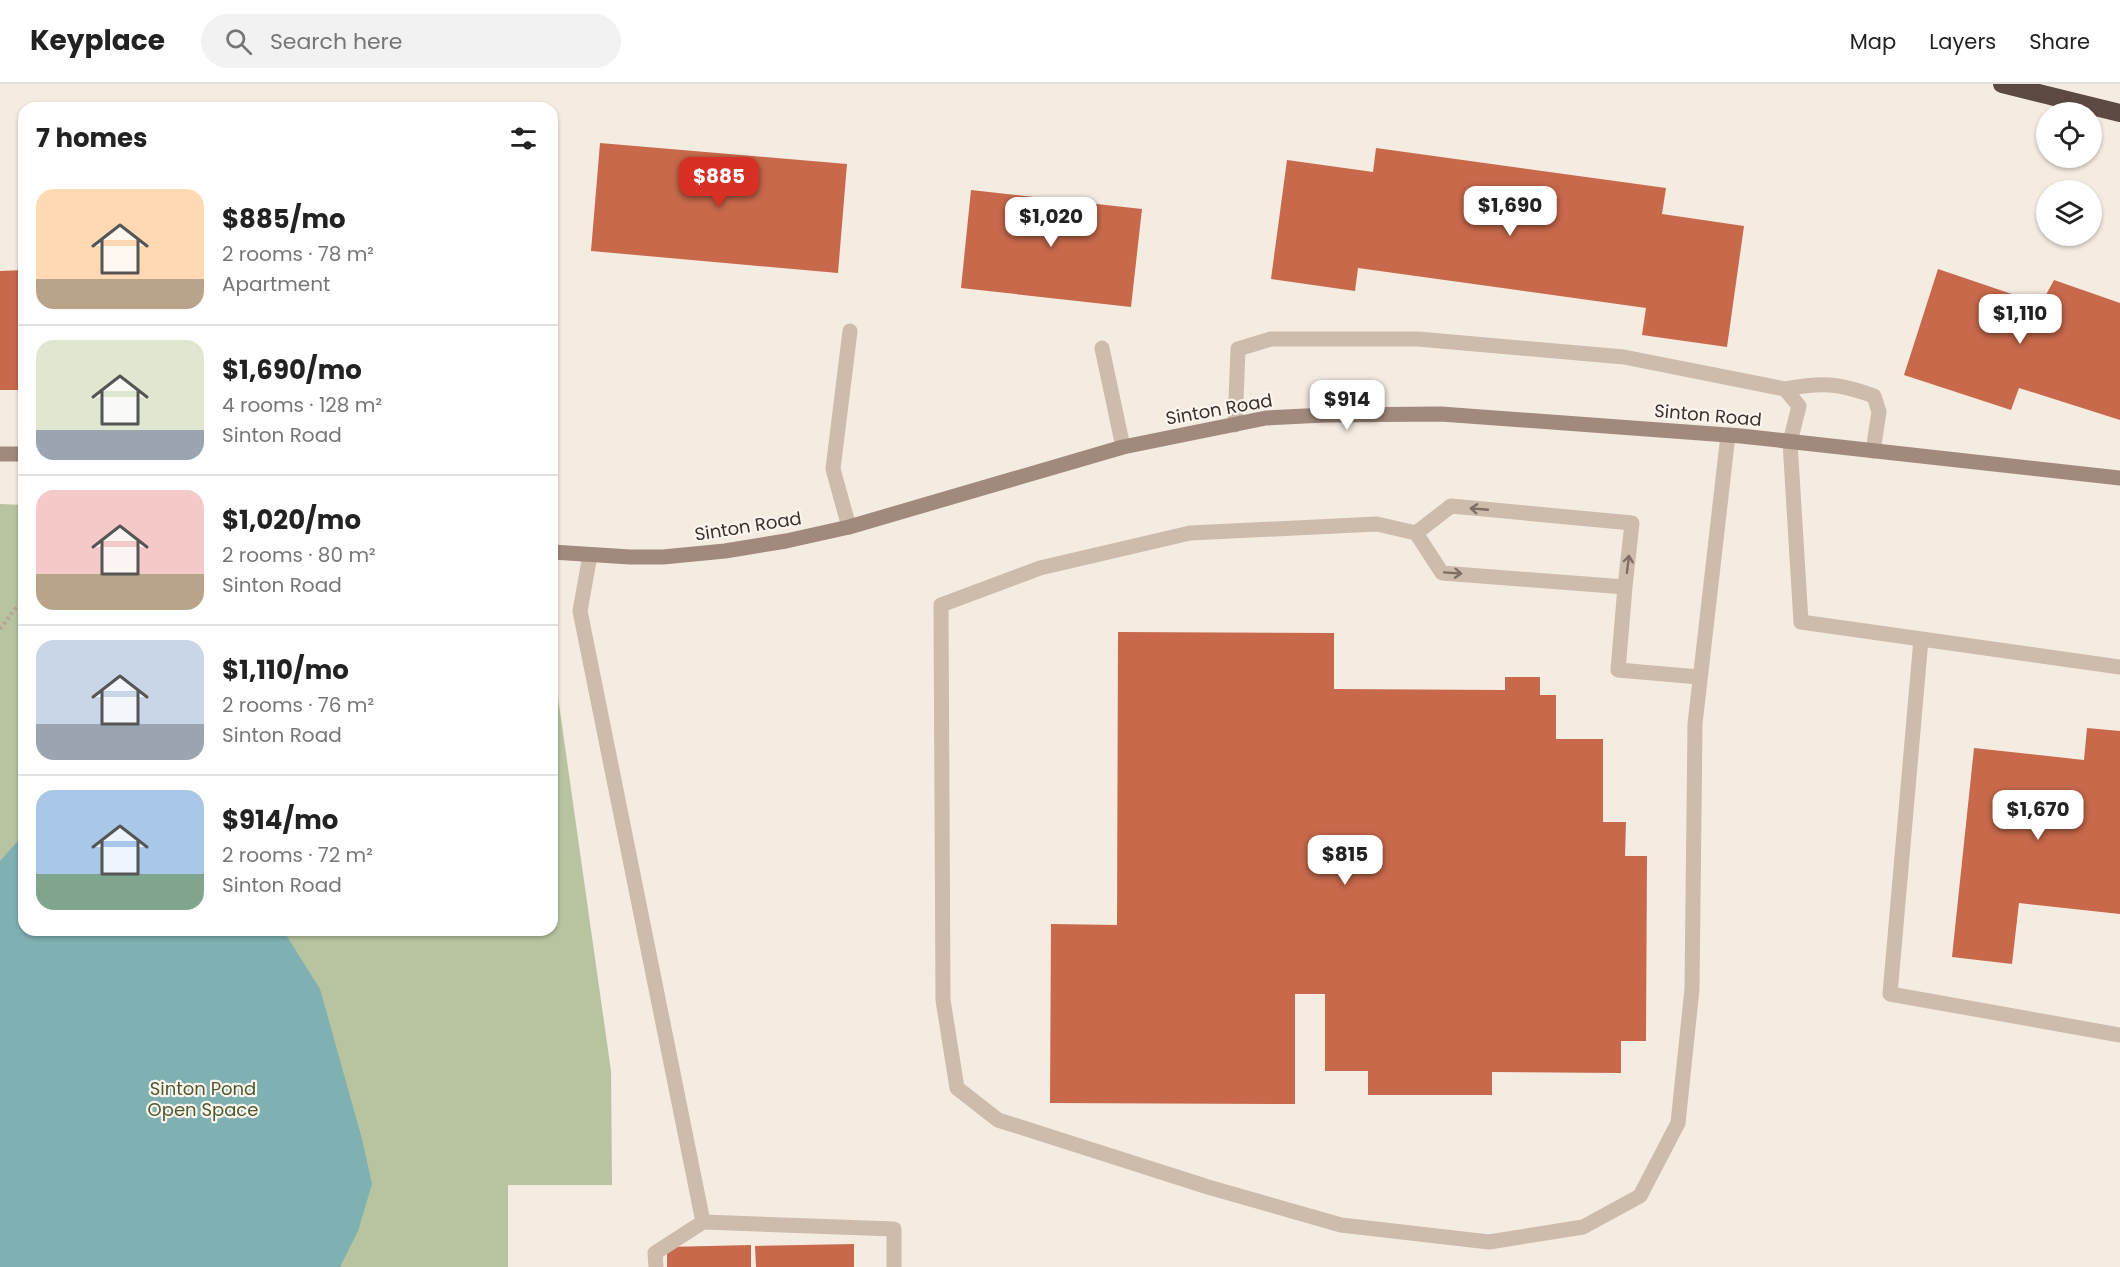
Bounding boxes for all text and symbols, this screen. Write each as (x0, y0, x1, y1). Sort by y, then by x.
search box (201, 14, 621, 68)
text: Keyplace (30, 21, 165, 60)
icon: search (222, 25, 255, 58)
text: Search here (270, 26, 402, 57)
text: Map (1850, 27, 1896, 56)
text: Layers (1929, 27, 1996, 56)
text: Share (2029, 27, 2090, 56)
map controls (2036, 102, 2102, 246)
button: locate (2036, 102, 2102, 168)
text: 7 homes (36, 120, 148, 156)
icon: filters (507, 122, 540, 155)
pin: $885 (683, 157, 755, 208)
text: $885 (693, 162, 745, 190)
button: layers (2036, 180, 2102, 246)
pin: $1,690 (1461, 186, 1559, 237)
text: $1,690 (1478, 191, 1542, 219)
pin: $1,020 (1002, 197, 1100, 248)
text: $885/mo (222, 201, 346, 237)
text: $1,020 (1019, 202, 1083, 230)
icon: home (84, 213, 156, 285)
text: 2 rooms · 78 m² (222, 240, 374, 268)
text: Apartment (222, 270, 330, 298)
pin: $1,110 (1971, 294, 2069, 345)
text: $1,110 (1993, 299, 2047, 327)
text: $1,690/mo (222, 352, 362, 388)
icon: home (84, 364, 156, 436)
pin: $914 (1311, 380, 1383, 431)
text: $914 (1324, 385, 1370, 413)
street label: Sinton Road (1164, 387, 1274, 431)
text: 4 rooms · 128 m² (222, 391, 382, 419)
street label: Sinton Road (1653, 398, 1763, 432)
text: Sinton Road (222, 421, 342, 449)
text: $1,020/mo (222, 502, 361, 538)
one-way arrow (1470, 503, 1490, 514)
street label: Sinton Road (693, 505, 803, 547)
icon: home (84, 514, 156, 586)
text: 2 rooms · 80 m² (222, 541, 376, 569)
one-way arrow (1622, 555, 1633, 575)
one-way arrow (1443, 568, 1463, 579)
text: Sinton Road (222, 571, 342, 599)
text: $1,110/mo (222, 652, 349, 688)
icon: home (84, 664, 156, 736)
text: 2 rooms · 76 m² (222, 691, 374, 719)
text: Sinton Road (222, 721, 342, 749)
pin: $1,670 (1989, 790, 2087, 841)
text: $1,670 (2007, 795, 2069, 823)
text: $914/mo (222, 802, 338, 838)
icon: home (84, 814, 156, 886)
pin: $815 (1309, 835, 1381, 886)
text: $815 (1322, 840, 1368, 868)
text: 2 rooms · 72 m² (222, 841, 373, 869)
text: Sinton Road (222, 871, 342, 899)
park label: Sinton Pond Open Space (148, 1076, 258, 1122)

